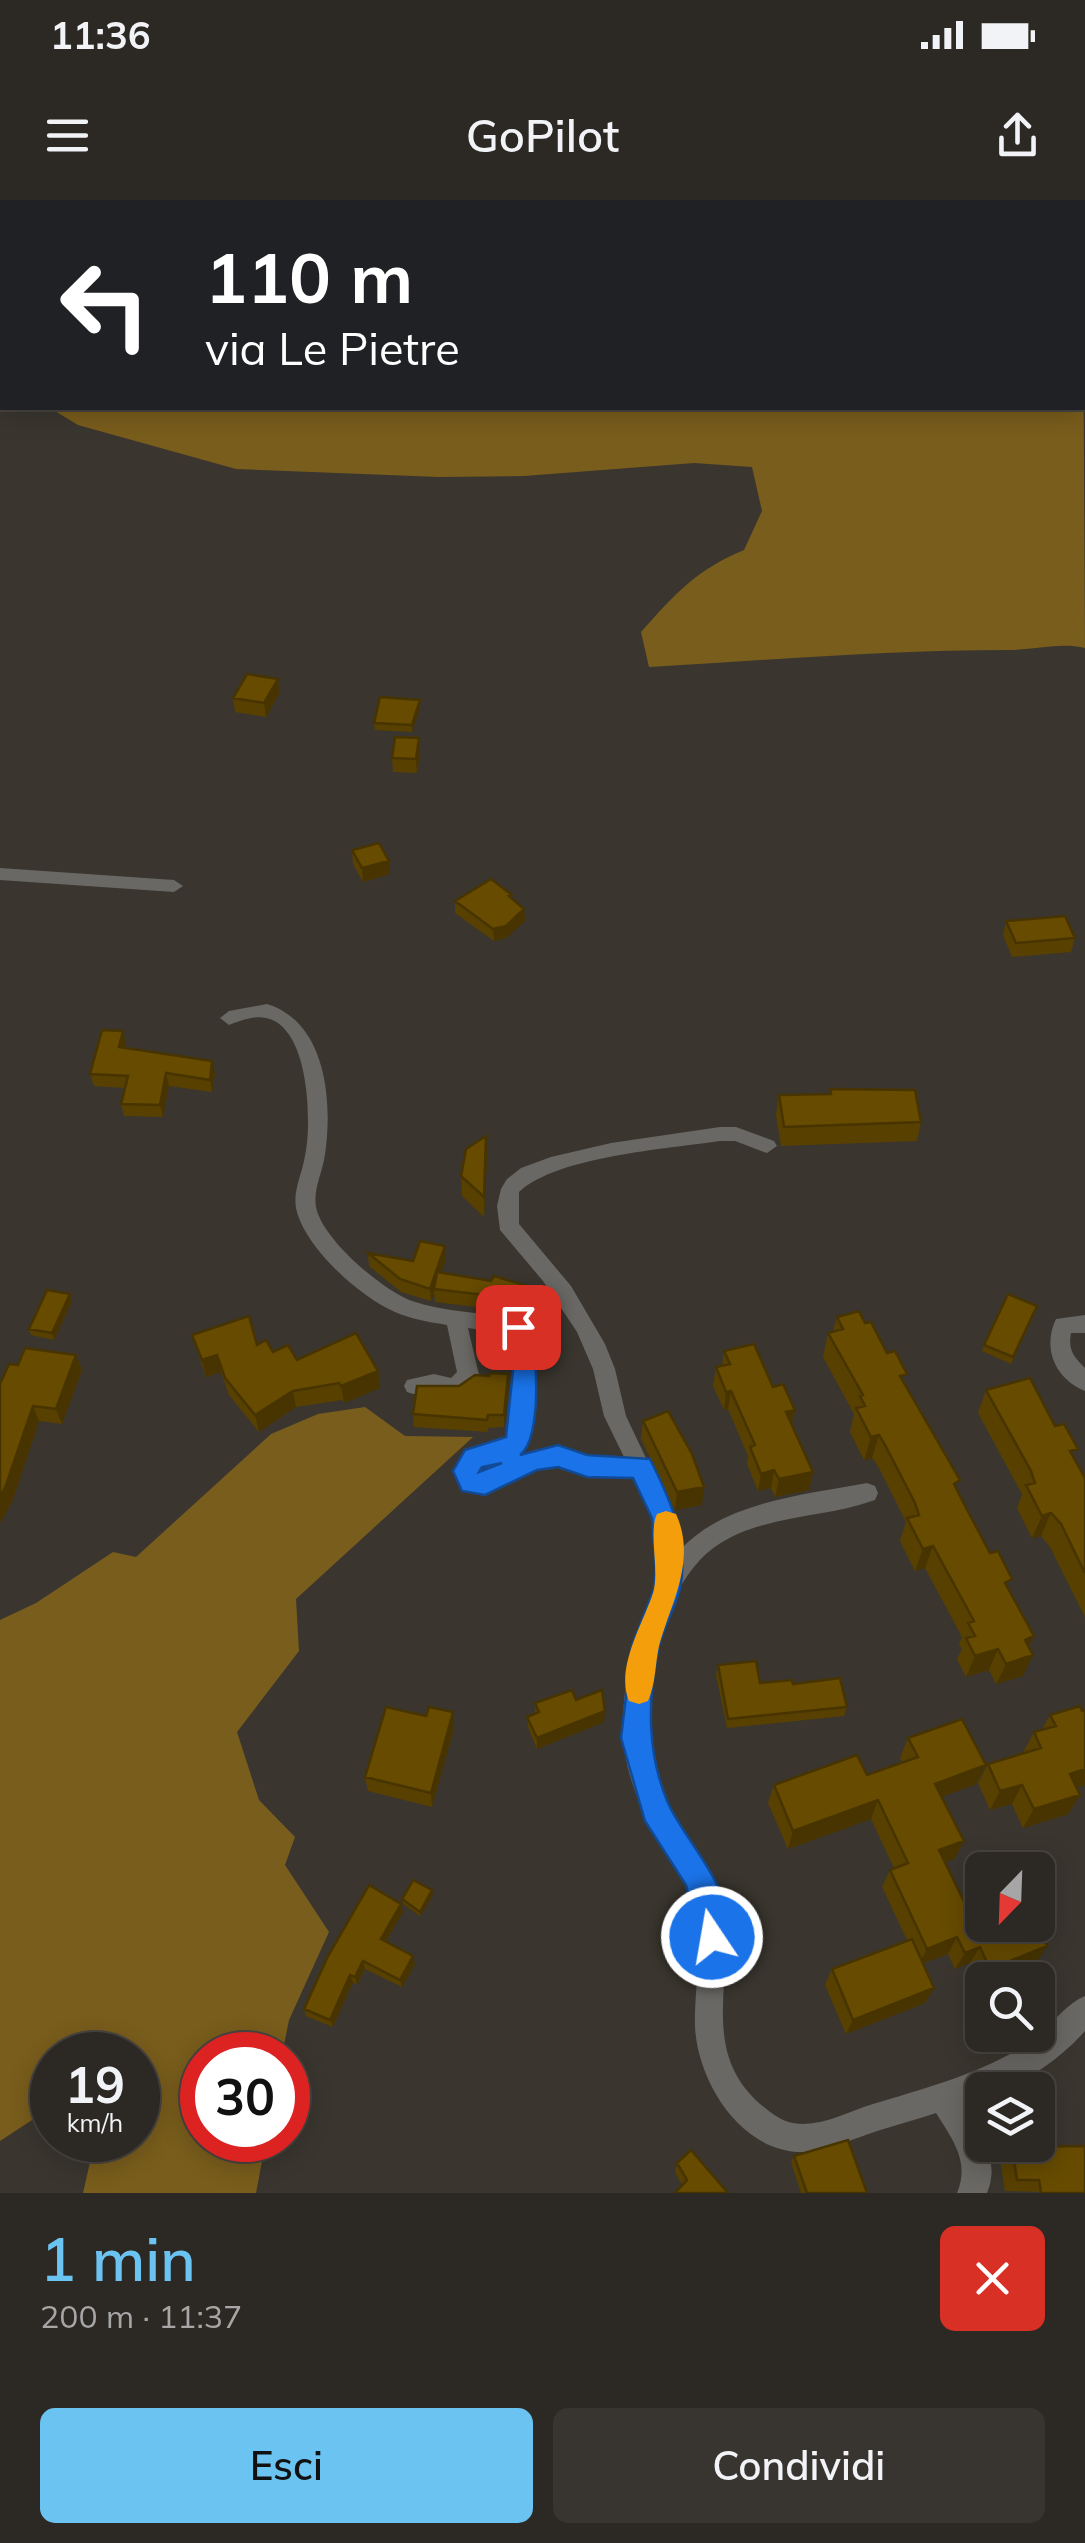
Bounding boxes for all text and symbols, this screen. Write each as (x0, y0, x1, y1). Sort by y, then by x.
text: 11:36 (50, 11, 151, 59)
text: GoPilot (466, 107, 619, 163)
icon: menu (40, 108, 95, 163)
icon: share (990, 108, 1045, 163)
text: 110 m (205, 233, 413, 321)
icon: left (40, 240, 170, 370)
text: via Le Pietre (205, 320, 460, 376)
pin (476, 1285, 561, 1370)
icon: arrive (491, 1300, 546, 1355)
north arrow (965, 1852, 1055, 1942)
map controls (965, 1852, 1055, 2162)
position arrow (660, 1885, 764, 1989)
button: search (965, 1962, 1055, 2052)
speed limit sign: 30 (180, 2032, 310, 2162)
text: 19 (65, 2053, 125, 2116)
button: layers (965, 2072, 1055, 2162)
text: km/h (67, 2107, 123, 2138)
text: 1 min (40, 2221, 196, 2296)
button: close (940, 2226, 1045, 2331)
text: 200 m · 11:37 (40, 2296, 242, 2336)
button: Esci (40, 2408, 533, 2523)
button: Condividi (553, 2408, 1045, 2523)

